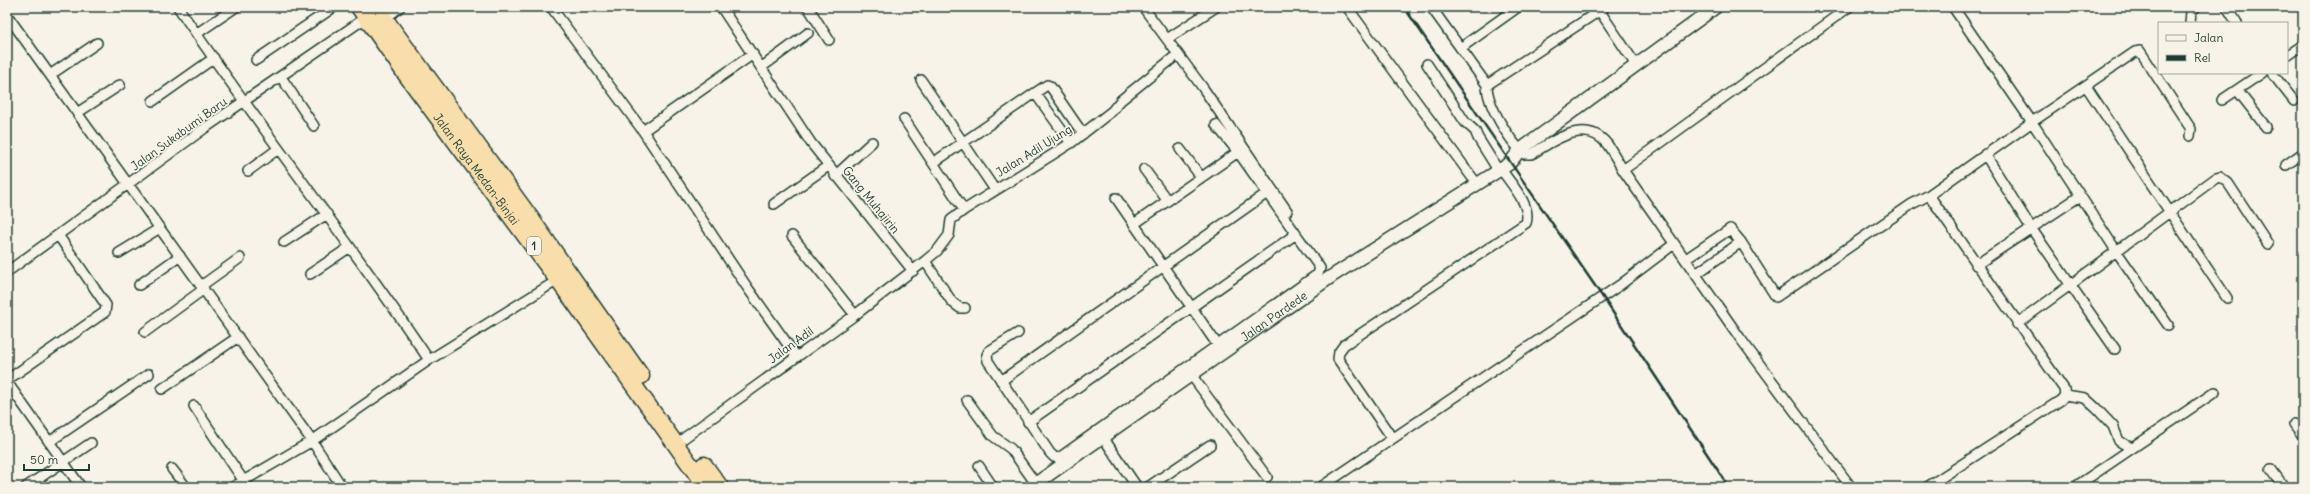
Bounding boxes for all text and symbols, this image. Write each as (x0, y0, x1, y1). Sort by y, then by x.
legend (2158, 22, 2288, 74)
text: Jalan (2194, 30, 2223, 45)
text: Rel (2194, 50, 2211, 65)
street label: Jalan Sukabumi Baru (128, 94, 230, 174)
street label: Jalan Raya Medan-Binjai (430, 110, 523, 228)
street label: Jalan Adil Ujung (993, 121, 1074, 180)
street label: Gang Muhajirin (840, 163, 903, 236)
road number: 1 (527, 237, 541, 255)
street label: Jalan Pardede (1238, 288, 1310, 345)
street label: Jalan Adil (765, 323, 816, 366)
scale bar (24, 446, 89, 472)
text: 50 m (30, 452, 59, 467)

